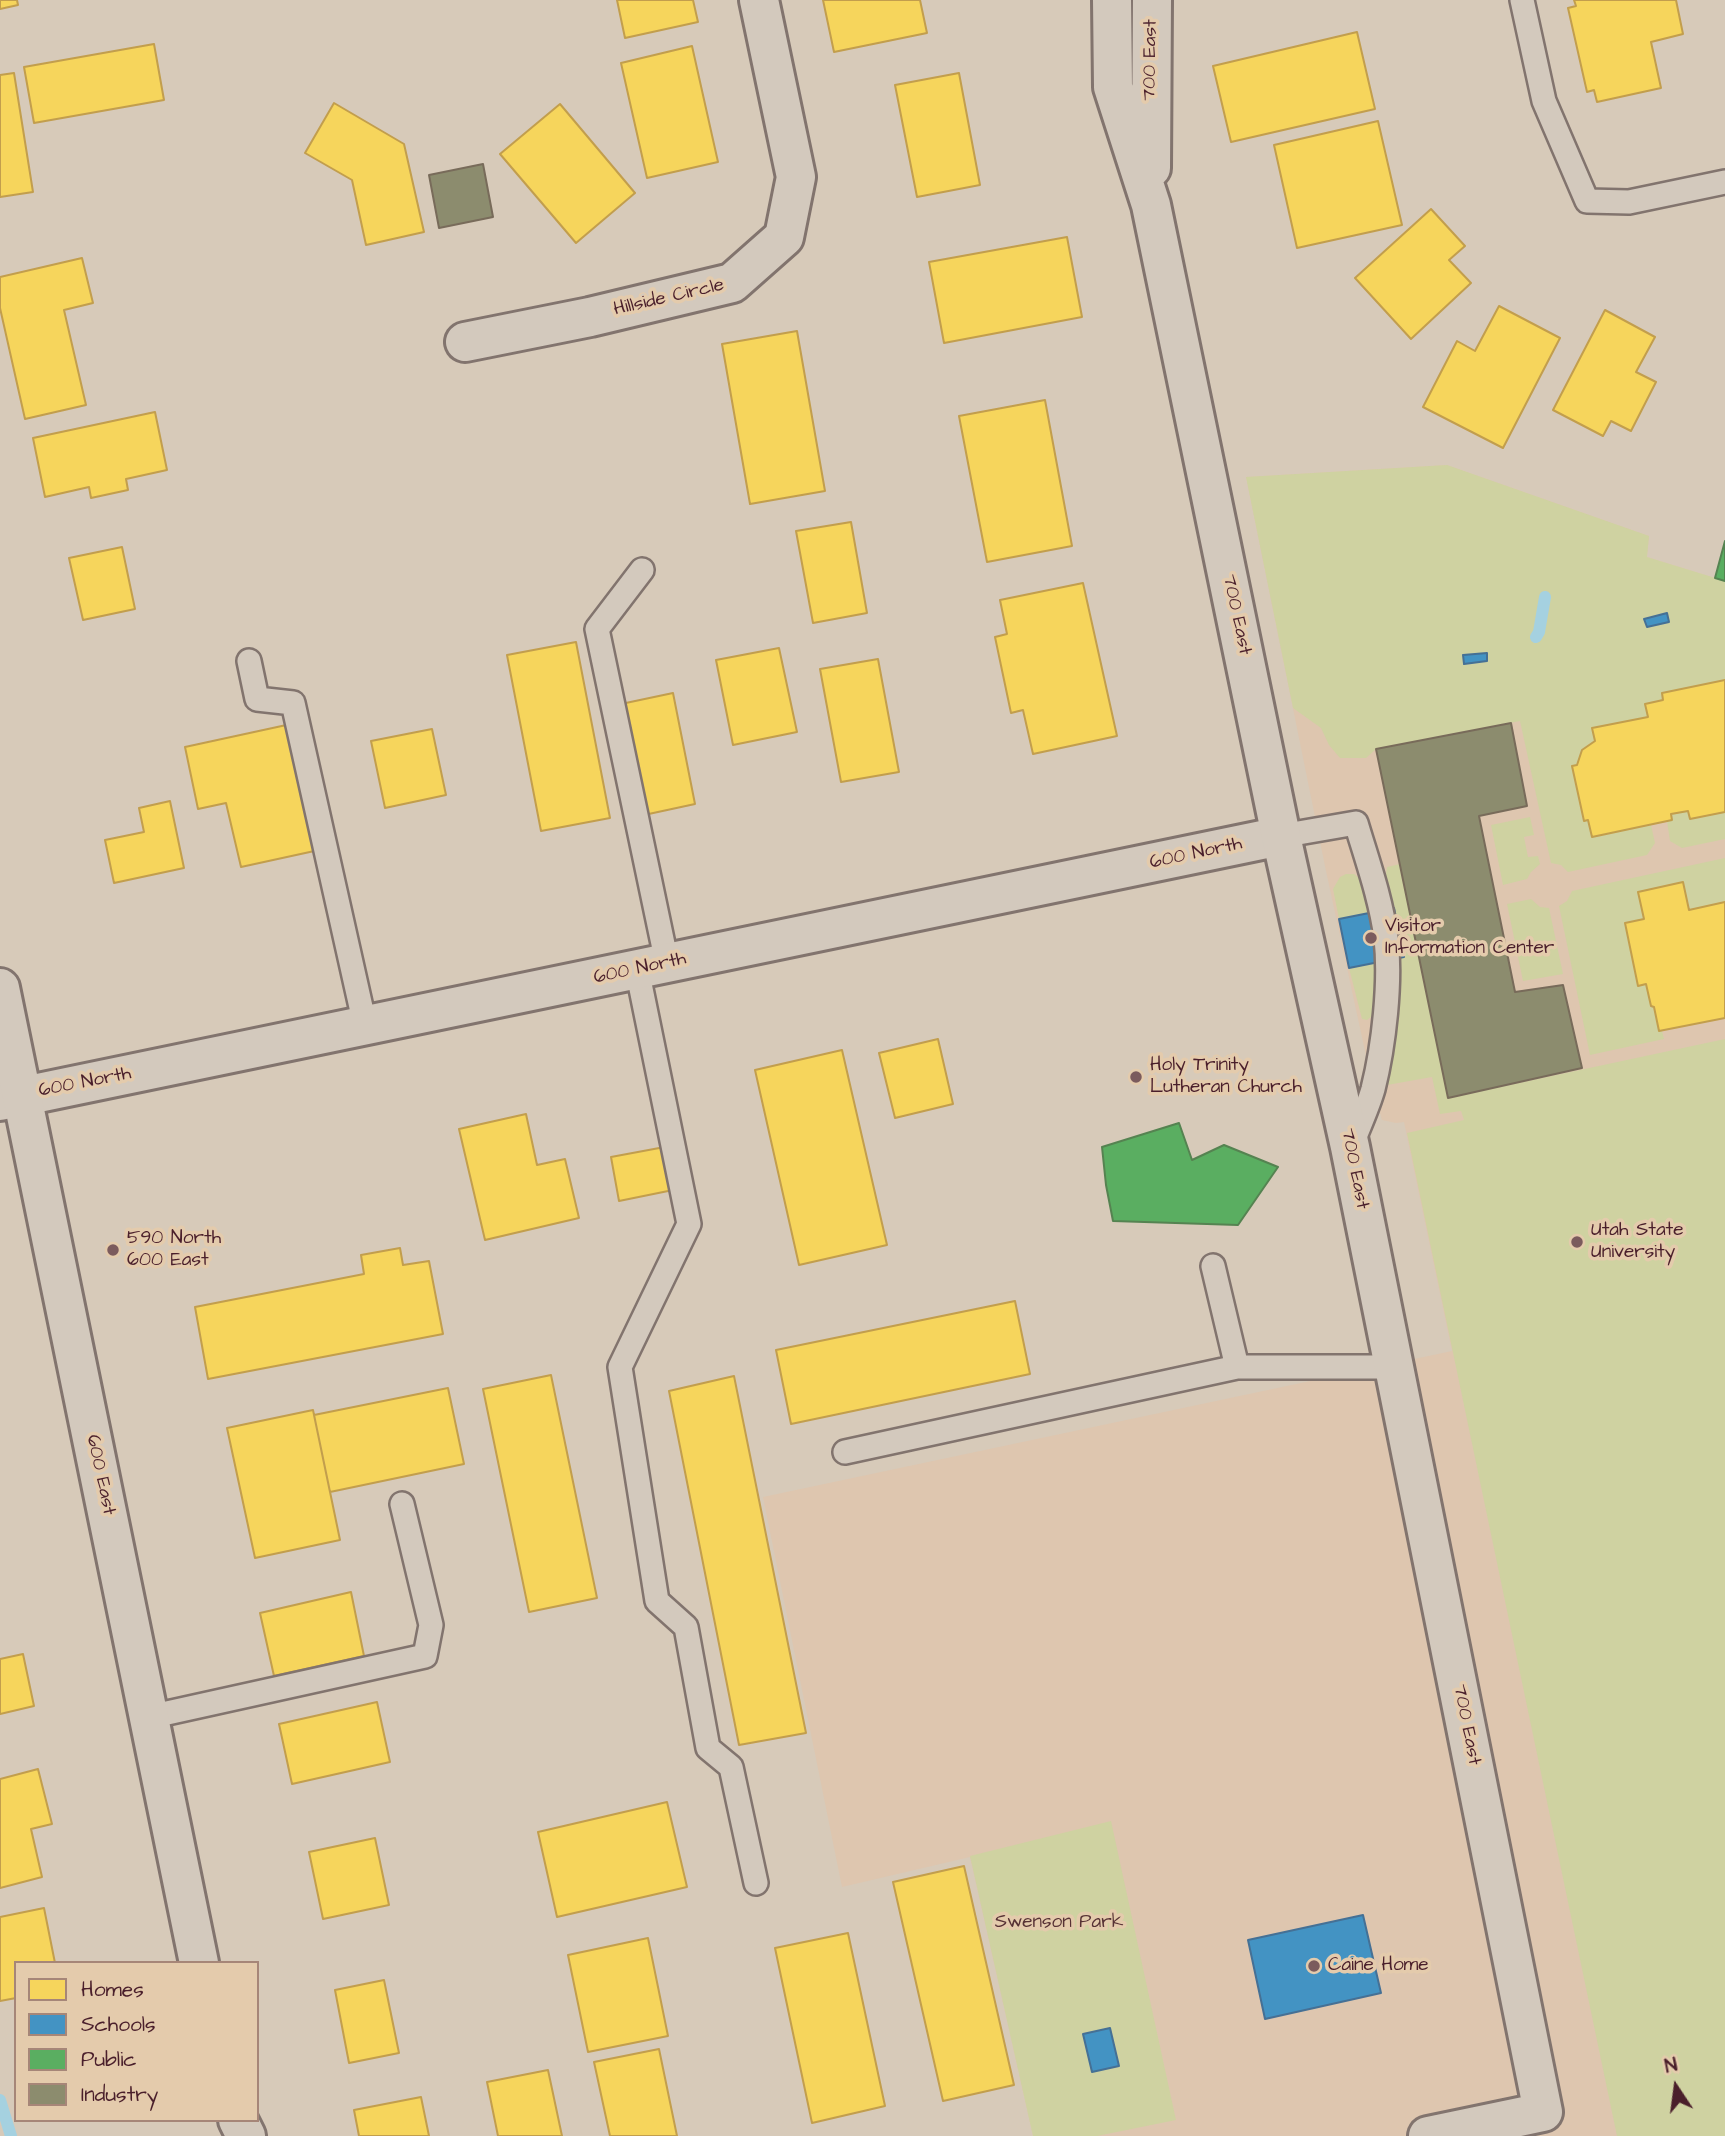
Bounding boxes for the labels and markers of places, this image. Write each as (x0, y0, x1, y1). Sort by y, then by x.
place label: Visitor Information Center (1385, 916, 1554, 960)
marker: Visitor Information Center (1363, 930, 1379, 946)
place label: Holy Trinity Lutheran Church (1150, 1055, 1302, 1099)
marker: Holy Trinity Lutheran Church (1128, 1069, 1144, 1085)
place label: Utah State University (1591, 1220, 1684, 1264)
place label: 590 North 600 East (127, 1228, 221, 1272)
marker: Utah State University (1569, 1234, 1585, 1250)
marker: 590 North 600 East (105, 1242, 121, 1258)
place label: Caine Home (1328, 1955, 1429, 1977)
marker: Caine Home (1306, 1958, 1322, 1974)

